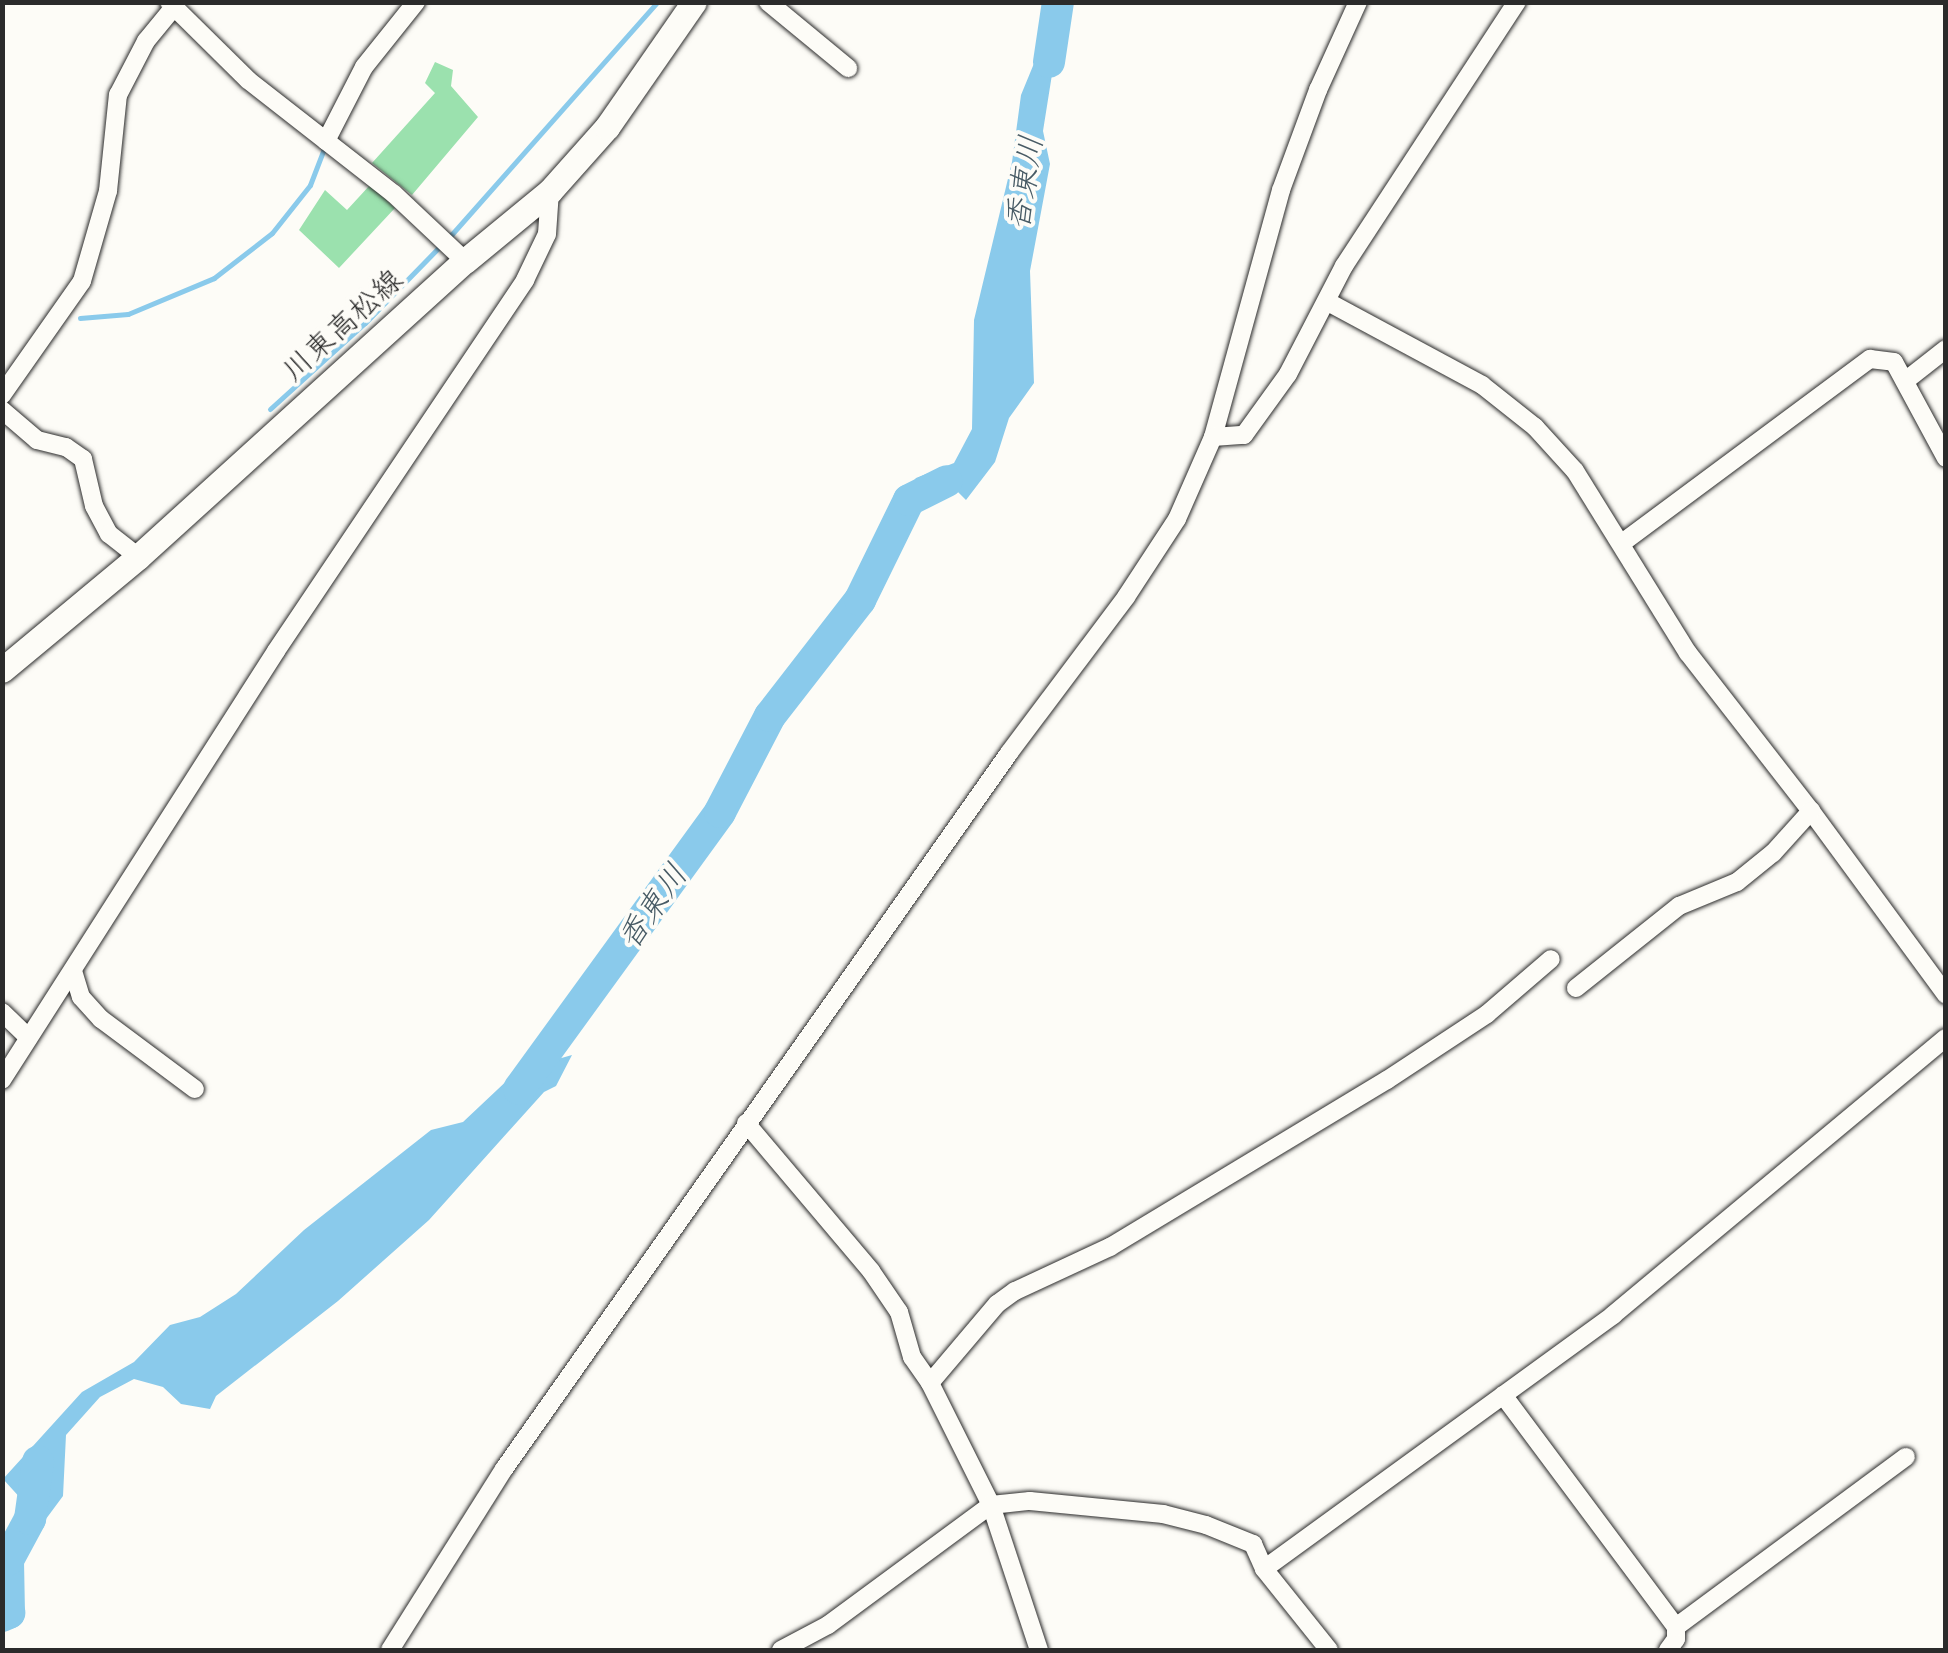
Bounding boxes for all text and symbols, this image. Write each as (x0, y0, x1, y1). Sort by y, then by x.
water label: 香東川 (999, 133, 1051, 233)
street label: 川東高松線 (275, 262, 411, 390)
water label: 香東川 (610, 857, 696, 957)

